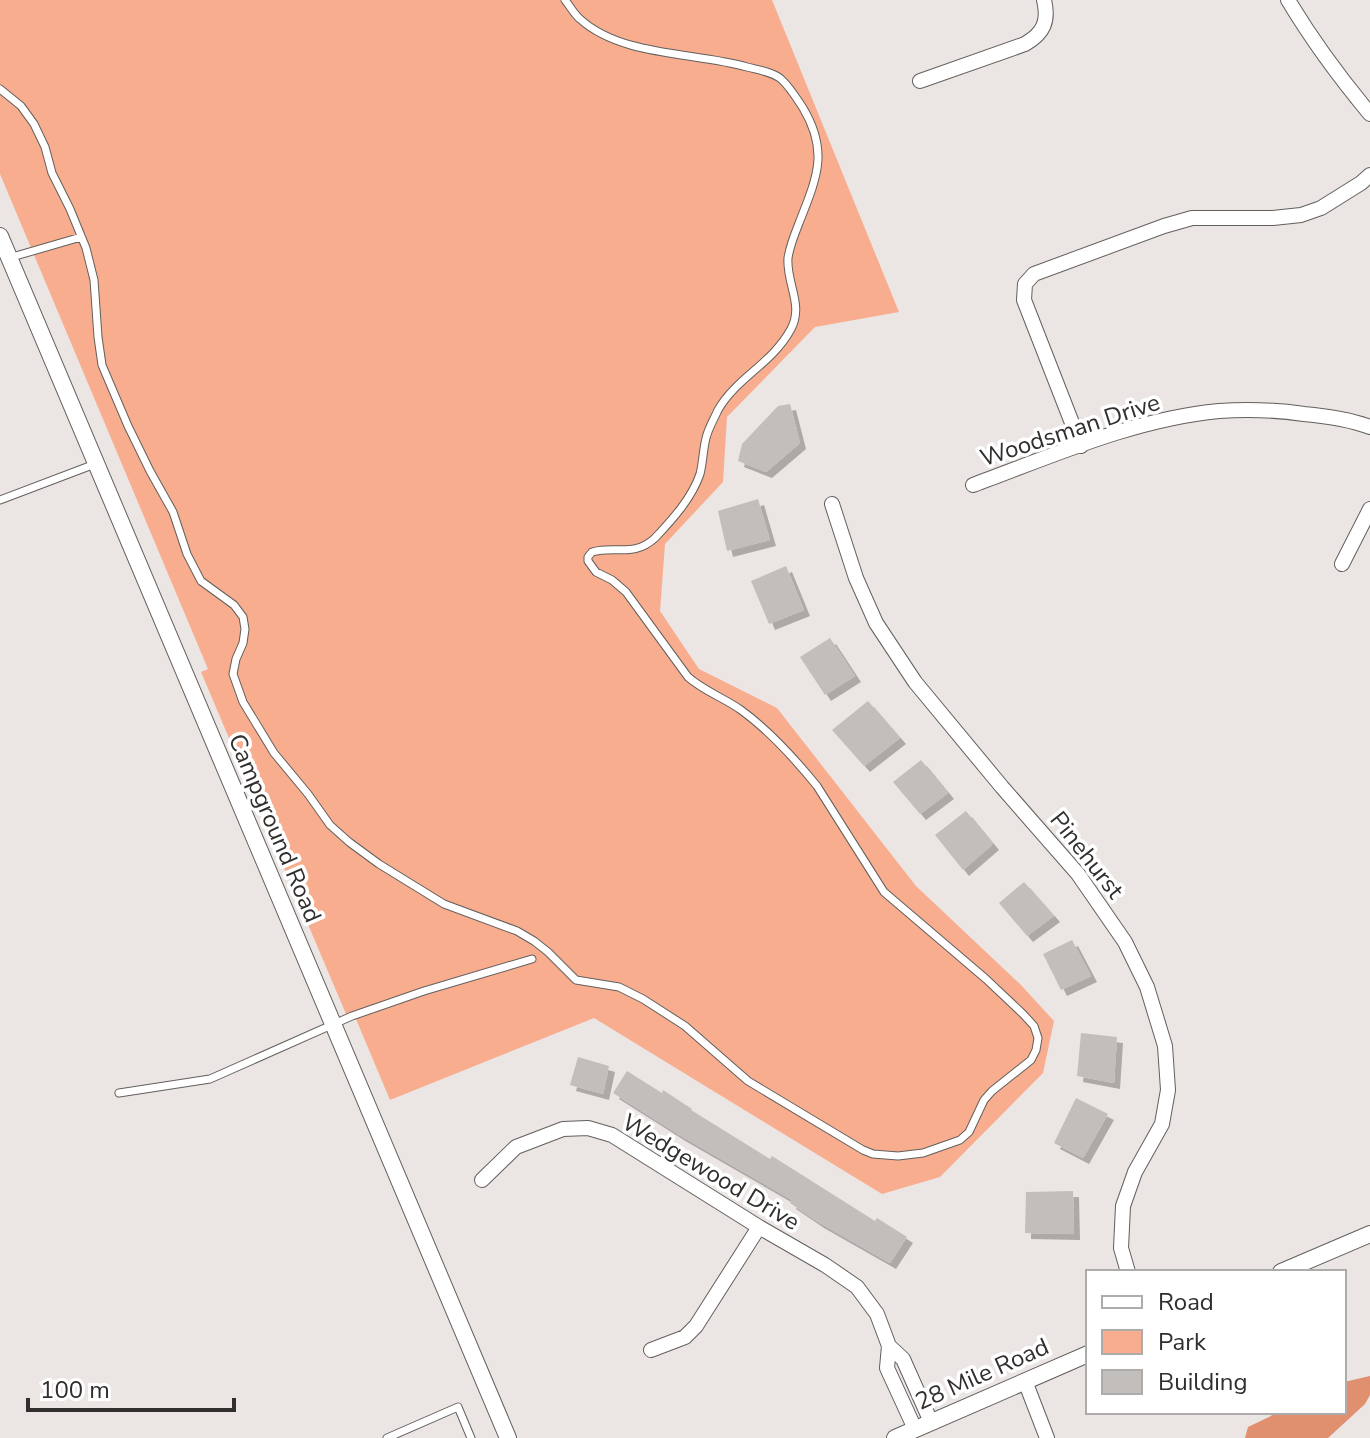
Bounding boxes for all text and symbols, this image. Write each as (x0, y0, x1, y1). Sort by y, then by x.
street label: Woodsman Drive (976, 386, 1164, 474)
street label: Campground Road (221, 729, 329, 927)
street label: Pinehurst (1043, 805, 1132, 906)
street label: Wedgewood Drive (616, 1106, 806, 1238)
legend (1086, 1270, 1346, 1414)
text: Road (1158, 1286, 1214, 1318)
text: Park (1158, 1326, 1207, 1358)
street label: 28 Mile Road (910, 1330, 1054, 1418)
scale bar (28, 1362, 234, 1412)
text: Building (1158, 1366, 1248, 1398)
text: 100 m (40, 1374, 110, 1406)

